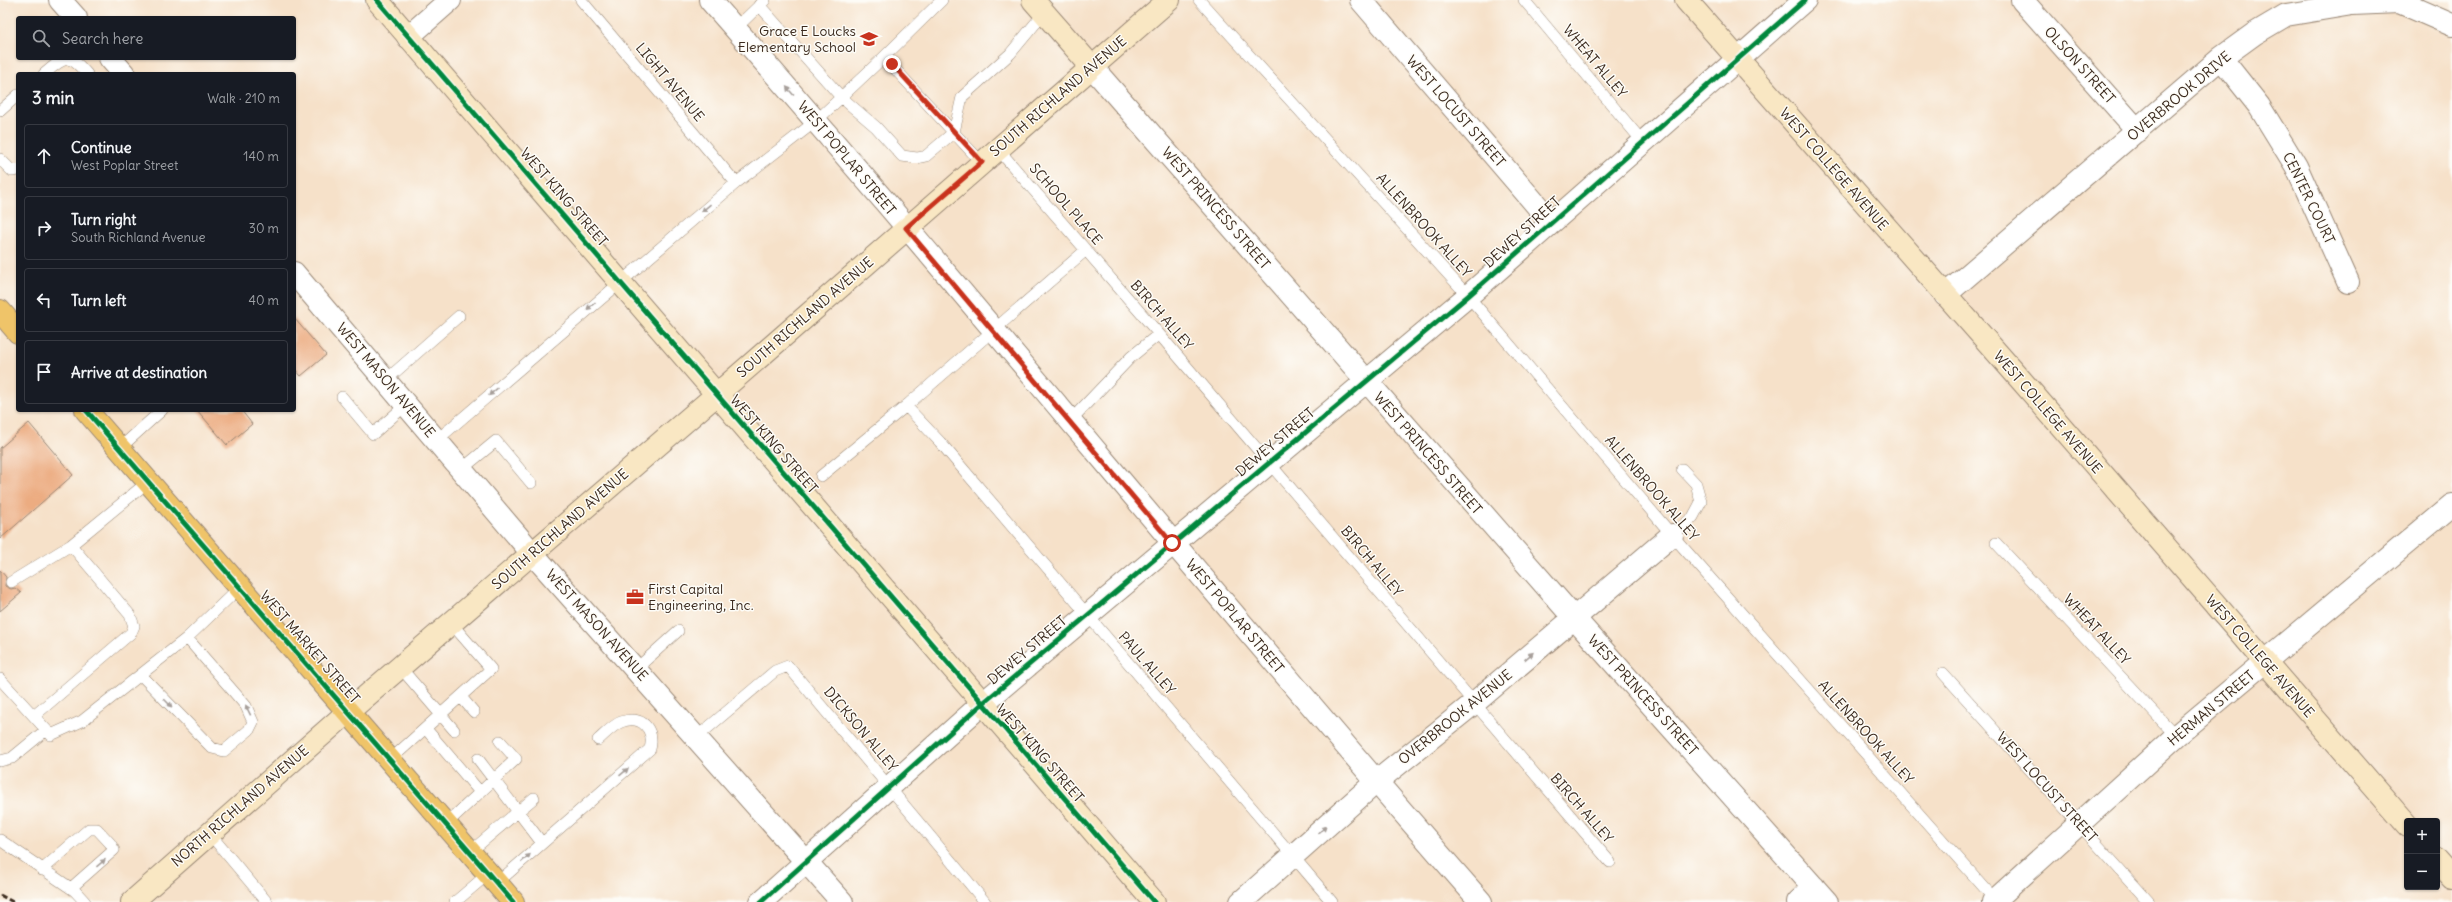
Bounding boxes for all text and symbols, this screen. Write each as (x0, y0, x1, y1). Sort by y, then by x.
search box (16, 16, 296, 60)
street label: WHEAT ALLEY (1559, 21, 1631, 102)
place label: Grace E Loucks Elementary School (738, 22, 856, 56)
street label: OLSON STREET (2041, 23, 2119, 107)
icon: search (30, 27, 52, 49)
text: Search here (62, 29, 143, 48)
school or university icon: Grace E Loucks Elementary School (859, 29, 879, 49)
street label: SOUTH RICHLAND AVENUE (986, 32, 1130, 160)
street label: LIGHT AVENUE (632, 39, 708, 125)
street label: OVERBROOK DRIVE (2123, 47, 2235, 145)
street label: WEST LOCUST STREET (1403, 51, 1509, 171)
route end (883, 55, 901, 73)
one-way arrow (786, 86, 795, 97)
text: 3 min (32, 87, 74, 109)
text: Walk · 210 m (207, 90, 280, 107)
street label: WEST POPLAR STREET (794, 97, 900, 219)
street label: WEST COLLEGE AVENUE (1776, 104, 1892, 234)
text: Continue (71, 138, 132, 157)
street label: WEST PRINCESS STREET (1158, 143, 1274, 273)
street label: WEST KING STREET (516, 144, 612, 250)
icon: ahead (33, 145, 55, 167)
text: 140 m (243, 148, 279, 165)
street label: CENTER COURT (2279, 149, 2339, 247)
text: West Poplar Street (71, 157, 178, 174)
street label: SCHOOL PLACE (1026, 160, 1106, 248)
street label: ALLENBROOK ALLEY (1372, 169, 1476, 281)
street label: DEWEY STREET (1480, 193, 1564, 271)
one-way arrow (701, 204, 711, 213)
text: Turn right (71, 210, 136, 229)
icon: right (33, 217, 55, 239)
text: 30 m (249, 220, 279, 237)
text: South Richland Avenue (71, 229, 206, 246)
street label: SOUTH RICHLAND AVENUE (733, 253, 877, 381)
street label: BIRCH ALLEY (1127, 276, 1197, 354)
icon: left (33, 289, 55, 311)
text: Turn left (71, 291, 126, 310)
text: 40 m (248, 292, 279, 309)
one-way arrow (586, 302, 596, 311)
street label: WEST MASON AVENUE (333, 319, 439, 441)
street label: WEST COLLEGE AVENUE (1990, 347, 2106, 477)
icon: arrive (33, 361, 55, 383)
text: Arrive at destination (71, 363, 207, 382)
one-way arrow (488, 387, 498, 396)
street label: WEST PRINCESS STREET (1370, 388, 1486, 518)
street label: WEST KING STREET (726, 391, 822, 497)
street label: DEWEY STREET (1232, 404, 1318, 480)
street label: ALLENBROOK ALLEY (1601, 432, 1703, 545)
street label: SOUTH RICHLAND AVENUE (488, 465, 632, 593)
street label: BIRCH ALLEY (1337, 522, 1407, 600)
route start (1163, 534, 1181, 552)
street label: WEST POPLAR STREET (1182, 555, 1288, 677)
street label: WEST MASON AVENUE (542, 565, 652, 685)
place label: First Capital Engineering, Inc. (648, 580, 754, 614)
street label: WEST MARKET STREET (256, 587, 364, 707)
office icon: First Capital Engineering, Inc. (625, 587, 645, 607)
street label: WHEAT ALLEY (2060, 590, 2135, 668)
street label: WEST COLLEGE AVENUE (2202, 591, 2318, 721)
street label: DEWEY STREET (984, 612, 1070, 688)
street label: PAUL ALLEY (1115, 628, 1179, 698)
street label: WEST PRINCESS STREET (1584, 631, 1702, 759)
one-way arrow (1524, 652, 1534, 661)
street label: OVERBROOK AVENUE (1394, 666, 1516, 768)
street label: HERMAN STREET (2164, 666, 2258, 750)
street label: ALLENBROOK ALLEY (1814, 676, 1918, 788)
street label: DICKSON ALLEY (820, 683, 902, 775)
one-way arrow (163, 698, 173, 708)
street label: WEST KING STREET (992, 700, 1088, 806)
one-way arrow (245, 704, 251, 716)
street label: WEST LOCUST STREET (1993, 728, 2101, 846)
street label: NORTH RICHLAND AVENUE (168, 741, 312, 871)
one-way arrow (619, 768, 628, 777)
street label: BIRCH ALLEY (1547, 769, 1617, 847)
map controls (2404, 818, 2440, 890)
button: + (2404, 818, 2440, 854)
one-way arrow (1316, 825, 1327, 834)
one-way arrow (521, 853, 531, 862)
button: − (2404, 854, 2440, 890)
one-way arrow (96, 859, 106, 868)

